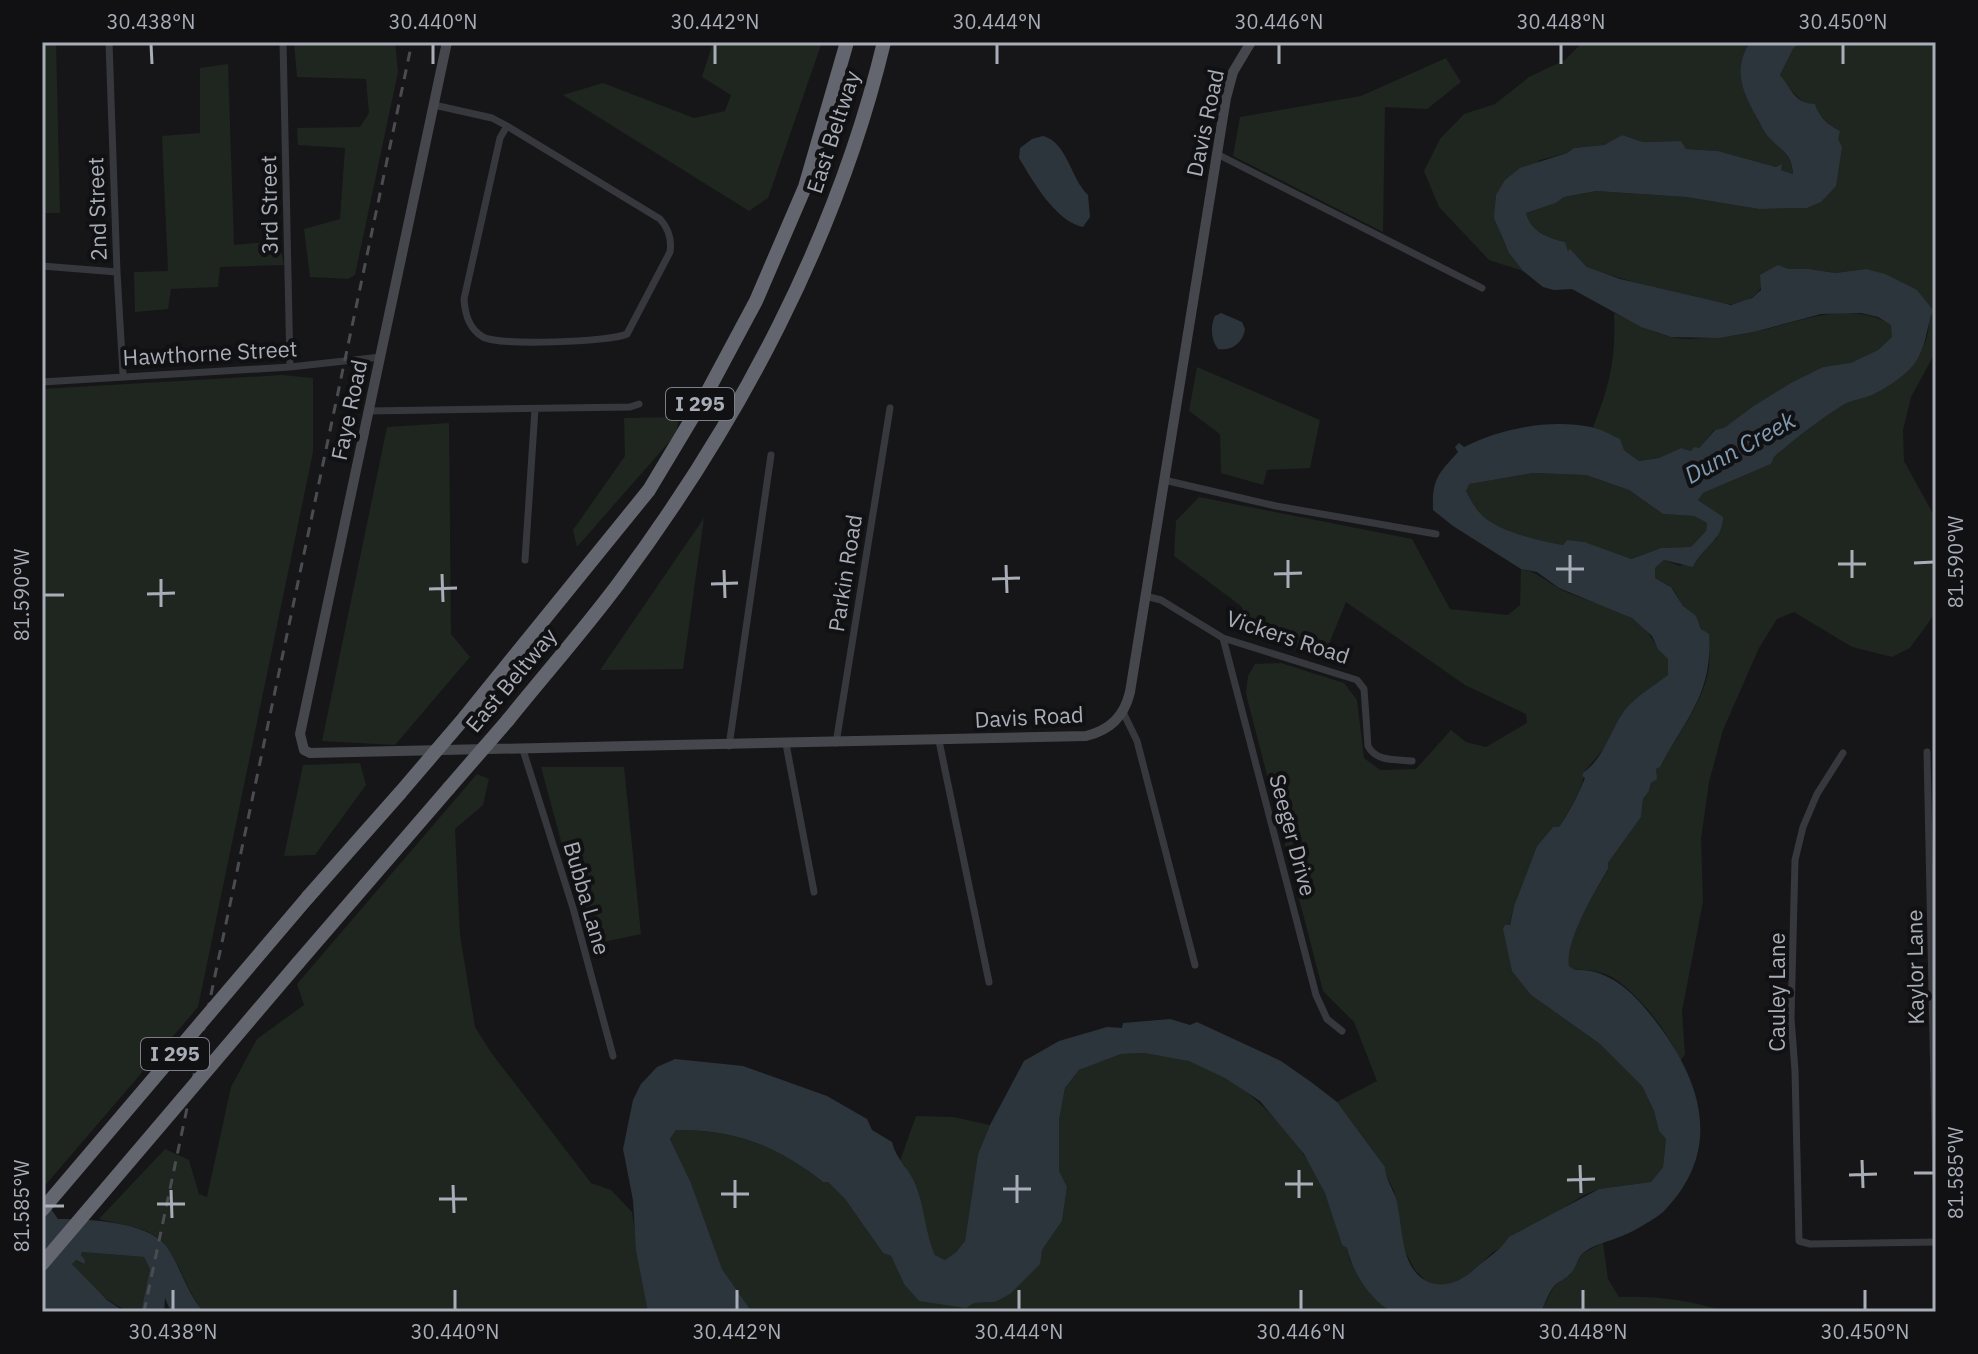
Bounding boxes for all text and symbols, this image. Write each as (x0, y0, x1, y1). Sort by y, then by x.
text: 30.438°N (107, 8, 195, 35)
text: 30.440°N (389, 8, 477, 35)
text: 30.442°N (671, 8, 759, 35)
text: 30.444°N (953, 8, 1041, 35)
text: 30.446°N (1235, 8, 1323, 35)
text: 30.448°N (1517, 8, 1605, 35)
text: 30.450°N (1799, 8, 1887, 35)
street label: Davis Road (1179, 66, 1230, 179)
street label: East Beltway (799, 67, 866, 197)
street label: 3rd Street (253, 155, 284, 255)
street label: 2nd Street (80, 157, 113, 261)
street label: Hawthorne Street (122, 333, 298, 372)
street label: Faye Road (324, 357, 373, 463)
road number: I 295 (666, 388, 734, 420)
water label: Dunn Creek (1678, 403, 1801, 491)
street label: Parkin Road (821, 512, 868, 634)
text: 81.590°W (1942, 516, 1969, 608)
text: 81.590°W (8, 549, 35, 641)
street label: Vickers Road (1223, 603, 1353, 670)
street label: East Beltway (459, 622, 563, 738)
street label: Davis Road (974, 699, 1084, 734)
street label: Seeger Drive (1263, 771, 1324, 899)
street label: Bubba Lane (557, 838, 617, 958)
street label: Kaylor Lane (1899, 909, 1930, 1025)
street label: Cauley Lane (1762, 932, 1791, 1052)
road number: I 295 (141, 1038, 209, 1070)
text: 81.585°W (1942, 1127, 1969, 1219)
text: 81.585°W (8, 1160, 35, 1252)
text: 30.438°N (129, 1318, 217, 1345)
text: 30.440°N (411, 1318, 499, 1345)
text: 30.442°N (693, 1318, 781, 1345)
text: 30.444°N (975, 1318, 1063, 1345)
text: 30.446°N (1257, 1318, 1345, 1345)
text: 30.448°N (1539, 1318, 1627, 1345)
text: 30.450°N (1821, 1318, 1909, 1345)

